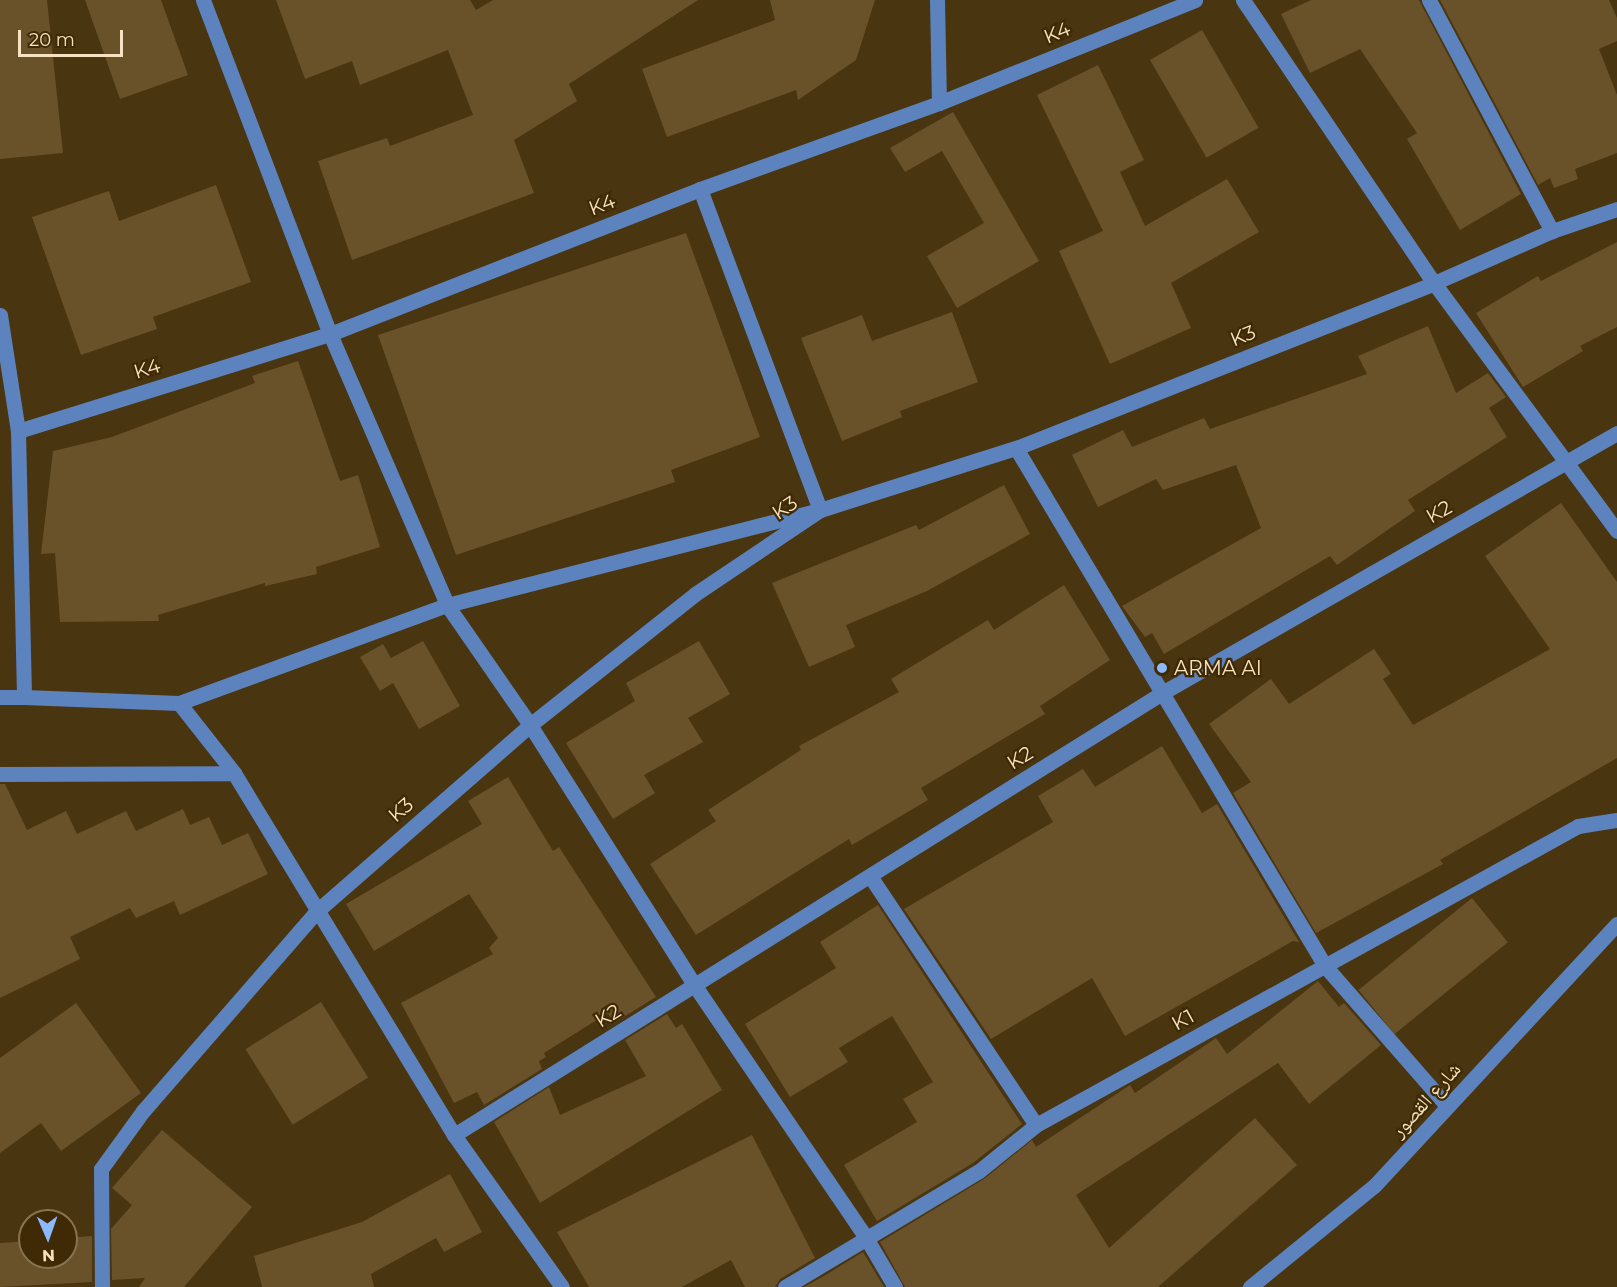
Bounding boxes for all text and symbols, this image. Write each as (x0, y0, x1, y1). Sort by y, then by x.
street label: K4 (1040, 17, 1074, 49)
scale bar (21, 18, 126, 56)
text: 20 m (29, 29, 75, 51)
street label: K4 (585, 189, 619, 221)
street label: K3 (1227, 320, 1259, 352)
street label: K4 (131, 354, 163, 384)
street label: K3 (768, 491, 802, 525)
street label: K2 (1422, 495, 1456, 529)
place label: ARMA AI (1174, 656, 1262, 680)
marker: ARMA AI (1155, 661, 1169, 675)
street label: K2 (1003, 741, 1037, 775)
street label: K3 (384, 793, 418, 827)
street label: K2 (591, 999, 625, 1033)
street label: K1 (1168, 1004, 1198, 1036)
street label: شارع القصور (1386, 1058, 1466, 1142)
north arrow (18, 1209, 78, 1269)
text: N (42, 1246, 55, 1265)

